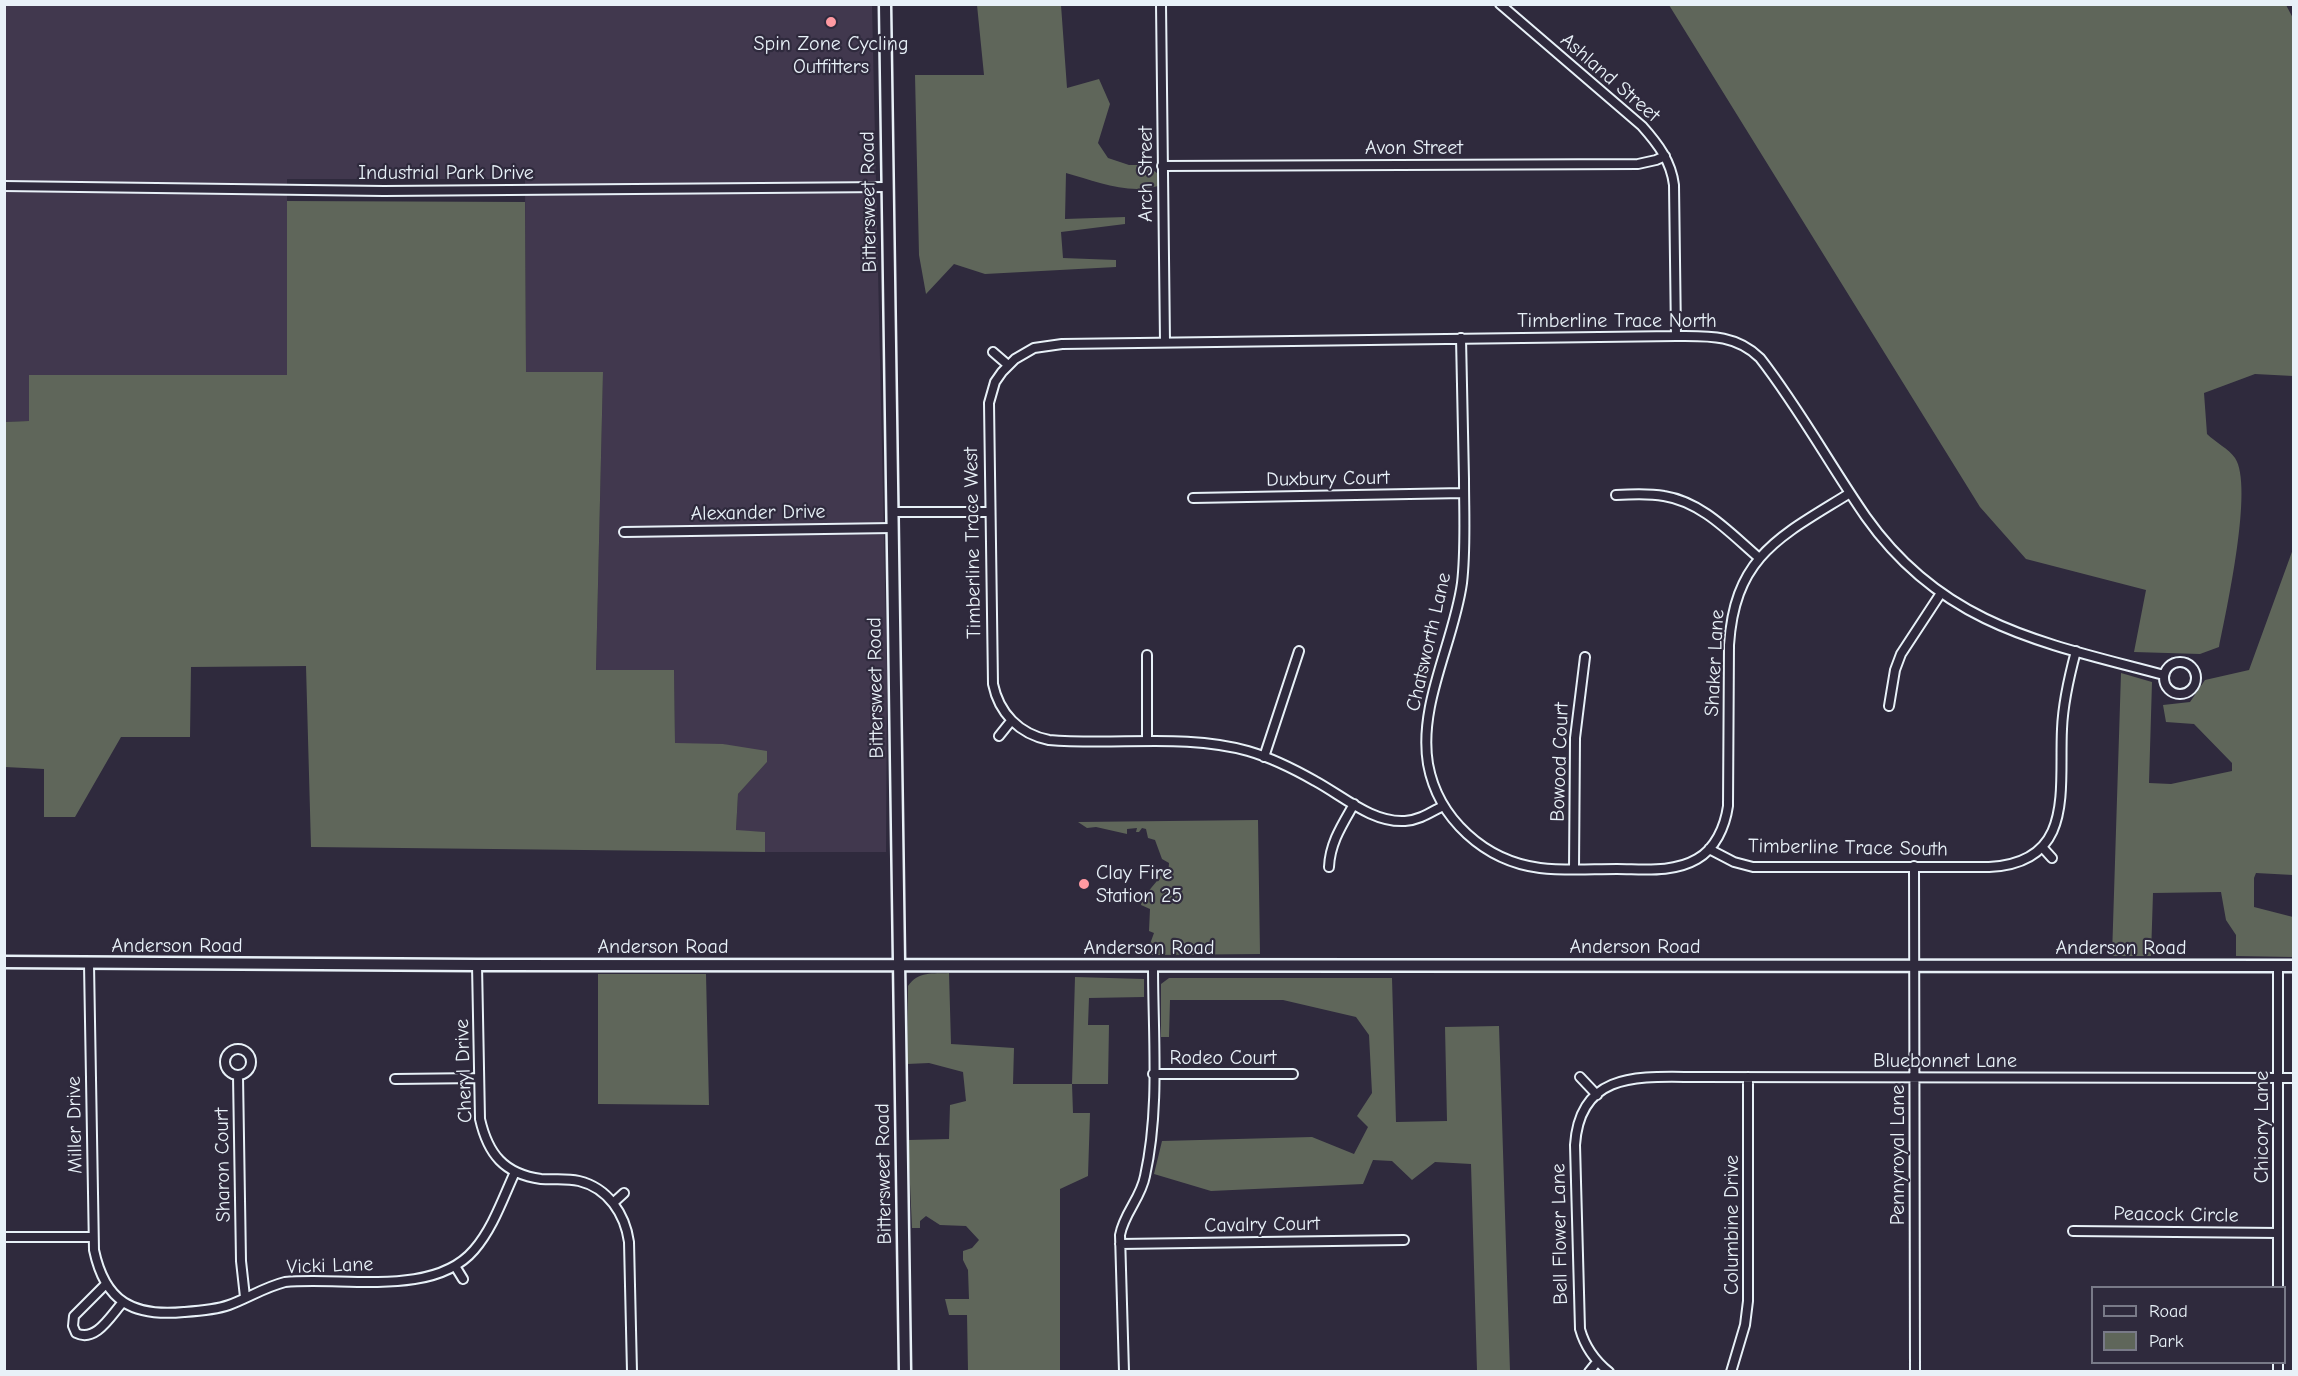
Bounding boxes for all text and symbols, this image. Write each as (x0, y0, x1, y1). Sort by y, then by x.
marker: Spin Zone Cycling Outfitters (824, 15, 838, 29)
street label: Ashland Street (1555, 28, 1665, 128)
place label: Spin Zone Cycling Outfitters (753, 32, 909, 79)
street label: Arch Street (1134, 126, 1158, 222)
street label: Bittersweet Road (856, 131, 882, 273)
street label: Avon Street (1365, 136, 1463, 160)
street label: Industrial Park Drive (358, 161, 534, 185)
street label: Timberline Trace North (1517, 309, 1717, 333)
street label: Timberline Trace West (959, 447, 987, 639)
street label: Duxbury Court (1266, 466, 1390, 492)
street label: Alexander Drive (690, 500, 826, 526)
street label: Chatsworth Lane (1401, 570, 1457, 714)
street label: Shaker Lane (1700, 609, 1730, 717)
street label: Bittersweet Road (863, 617, 889, 759)
street label: Bowood Court (1546, 702, 1574, 822)
street label: Timberline Trace South (1748, 834, 1948, 862)
place label: Clay Fire Station 25 (1096, 861, 1182, 908)
marker: Clay Fire Station 25 (1077, 877, 1091, 891)
street label: Anderson Road (112, 934, 242, 958)
street label: Anderson Road (598, 935, 728, 959)
street label: Anderson Road (1570, 935, 1700, 959)
street label: Anderson Road (1084, 936, 1214, 960)
street label: Anderson Road (2056, 936, 2186, 960)
street label: Cheryl Drive (450, 1019, 478, 1123)
street label: Rodeo Court (1170, 1046, 1276, 1070)
street label: Bluebonnet Lane (1873, 1049, 2017, 1073)
street label: Chicory Lane (2250, 1071, 2274, 1183)
street label: Miller Drive (62, 1076, 88, 1174)
street label: Pennyroyal Lane (1886, 1085, 1910, 1225)
street label: Bittersweet Road (871, 1103, 897, 1245)
street label: Sharon Court (210, 1107, 236, 1223)
street label: Columbine Drive (1720, 1155, 1744, 1295)
street label: Bell Flower Lane (1547, 1163, 1573, 1305)
street label: Peacock Circle (2113, 1202, 2239, 1228)
street label: Cavalry Court (1204, 1212, 1320, 1238)
street label: Vicki Lane (286, 1252, 374, 1280)
legend (2091, 1286, 2286, 1364)
text: Road (2149, 1301, 2188, 1322)
text: Park (2149, 1331, 2183, 1352)

